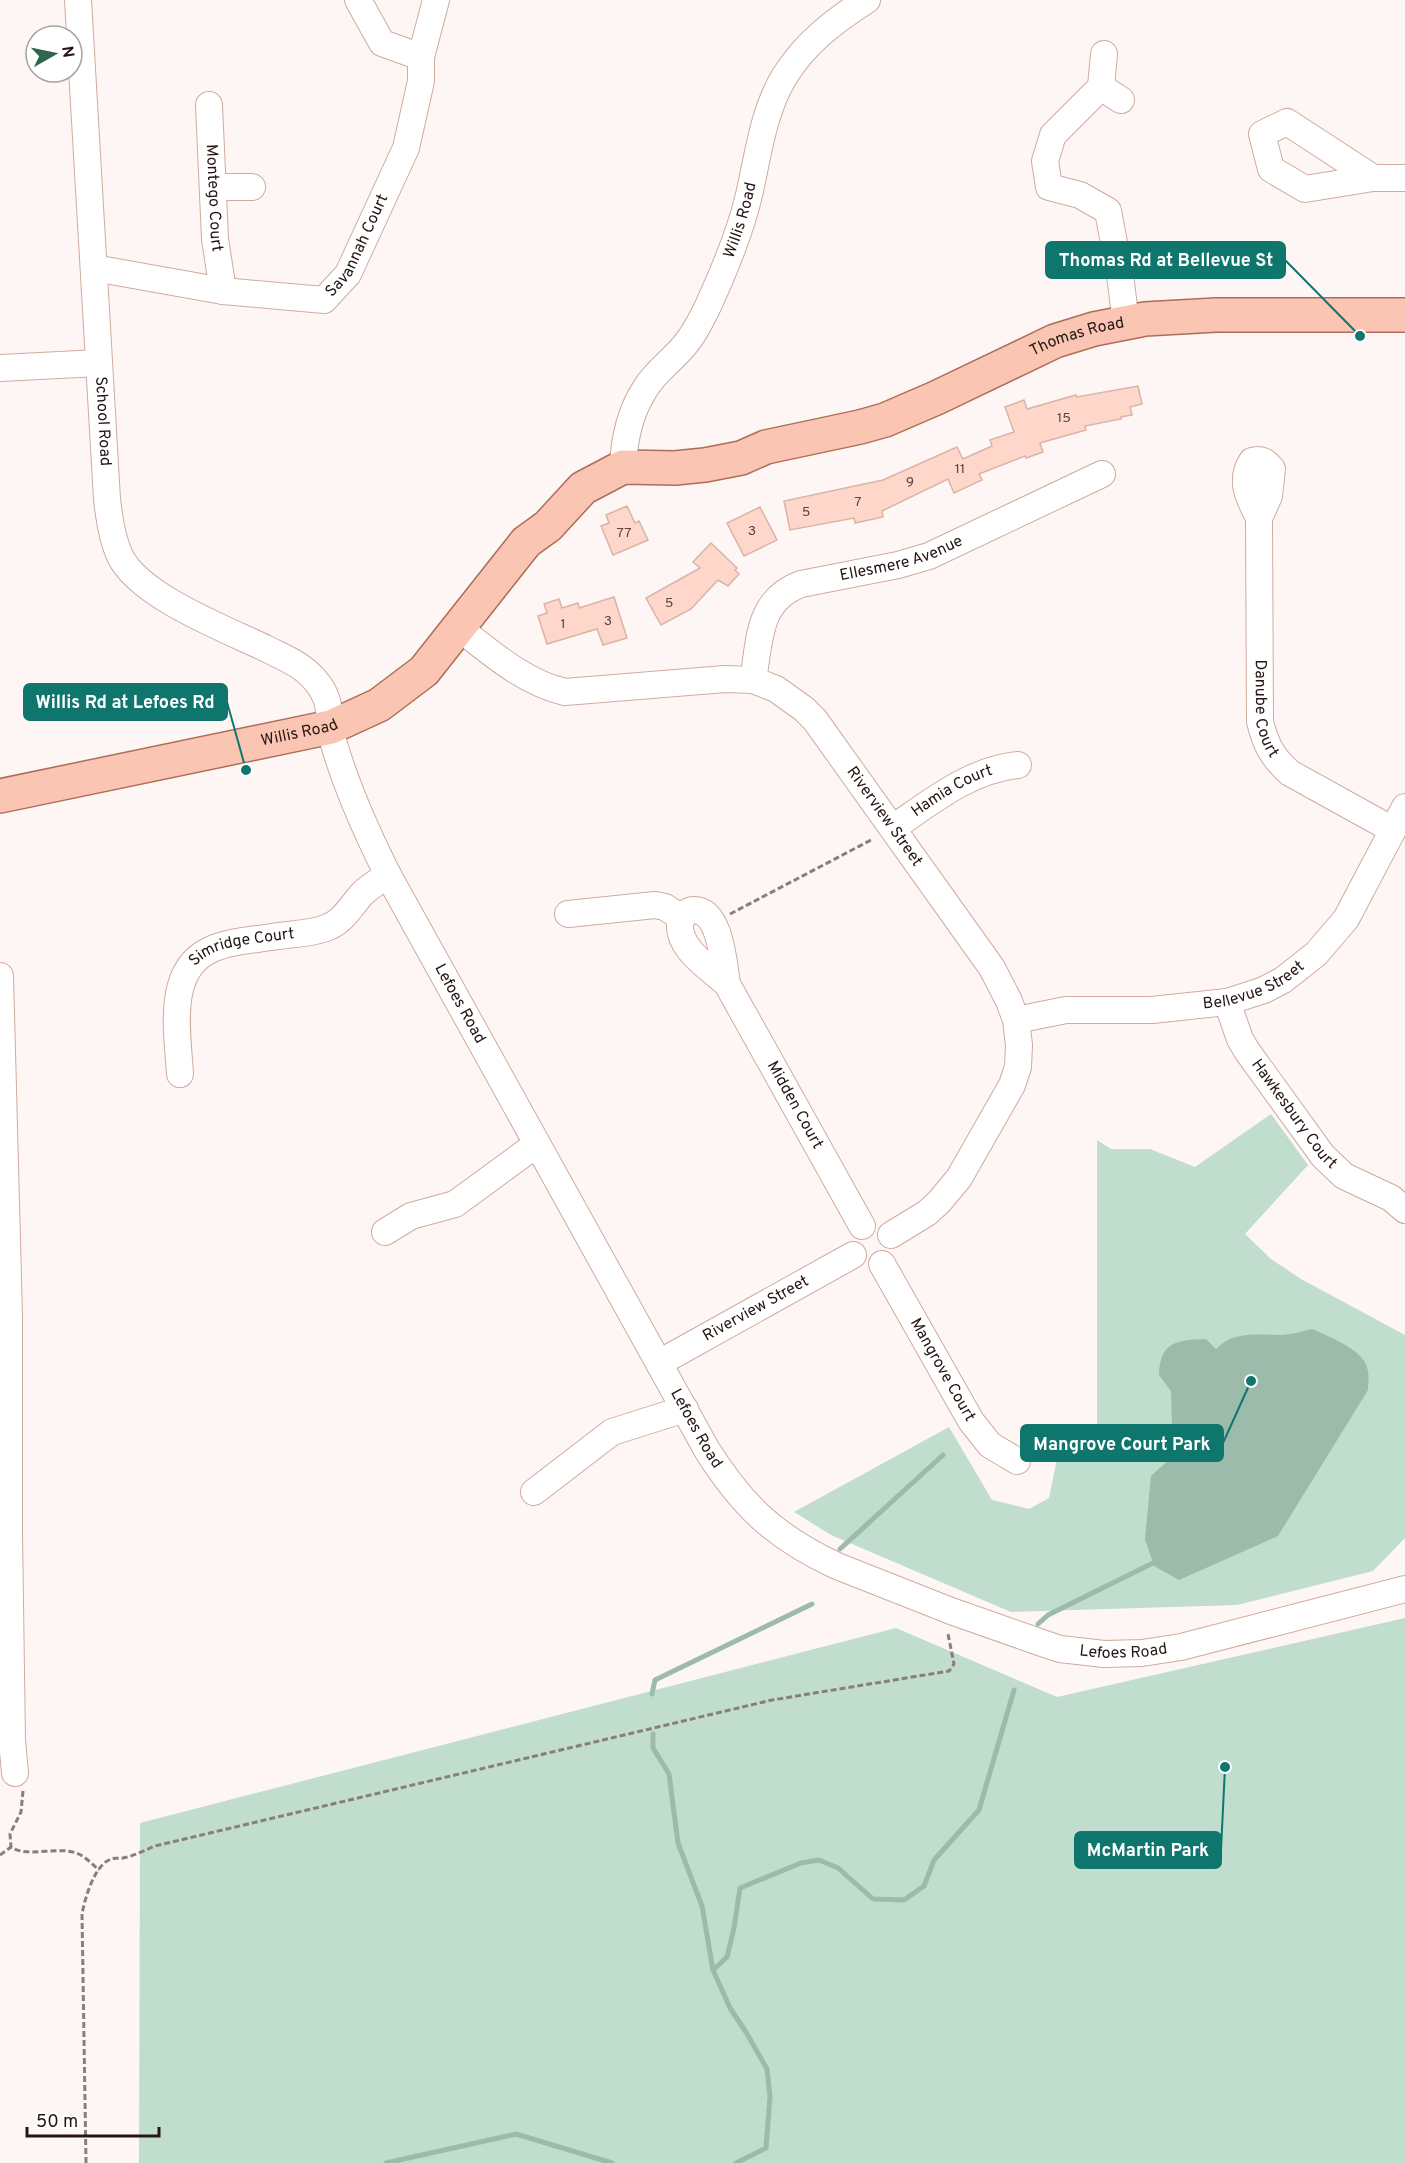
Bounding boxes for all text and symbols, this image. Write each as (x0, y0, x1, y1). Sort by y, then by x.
north arrow (24, 24, 84, 84)
text: N (56, 45, 78, 59)
street label: Montego Court (201, 144, 227, 253)
street label: Willis Road (720, 181, 761, 261)
street label: Savannah Court (321, 191, 393, 302)
callout: Thomas Rd at Bellevue St (1046, 242, 1285, 278)
text: Thomas Rd at Bellevue St (1059, 250, 1273, 273)
street label: Thomas Road (1027, 313, 1126, 361)
street label: School Road (90, 376, 115, 467)
house number: 15 (1057, 410, 1071, 427)
house number: 11 (955, 461, 965, 478)
house number: 9 (906, 474, 914, 491)
house number: 7 (854, 494, 862, 511)
house number: 5 (802, 504, 810, 521)
house number: 3 (748, 523, 756, 540)
house number: 77 (616, 525, 632, 542)
street label: Ellesmere Avenue (838, 531, 966, 586)
house number: 5 (665, 595, 673, 612)
house number: 3 (604, 613, 612, 630)
house number: 1 (560, 616, 566, 633)
street label: Danube Court (1249, 659, 1283, 762)
callout: Willis Rd at Lefoes Rd (24, 684, 227, 720)
text: Willis Rd at Lefoes Rd (35, 692, 215, 715)
street label: Willis Road (259, 715, 342, 751)
street label: Hamia Court (908, 761, 995, 822)
street label: Riverview Street (842, 763, 927, 871)
street label: Simridge Court (185, 924, 295, 971)
street label: Bellevue Street (1202, 957, 1309, 1015)
street label: Lefoes Road (429, 961, 490, 1047)
street label: Hawkesbury Court (1246, 1055, 1341, 1174)
street label: Midden Court (762, 1058, 827, 1153)
street label: Riverview Street (700, 1272, 812, 1346)
street label: Mangrove Court (905, 1315, 979, 1425)
street label: Lefoes Road (665, 1385, 726, 1472)
callout: Mangrove Court Park (1021, 1425, 1223, 1461)
text: Mangrove Court Park (1033, 1434, 1211, 1457)
street label: Lefoes Road (1078, 1639, 1169, 1664)
callout: McMartin Park (1075, 1832, 1221, 1868)
text: McMartin Park (1087, 1840, 1209, 1863)
scale bar (27, 2100, 159, 2138)
text: 50 m (36, 2111, 78, 2134)

